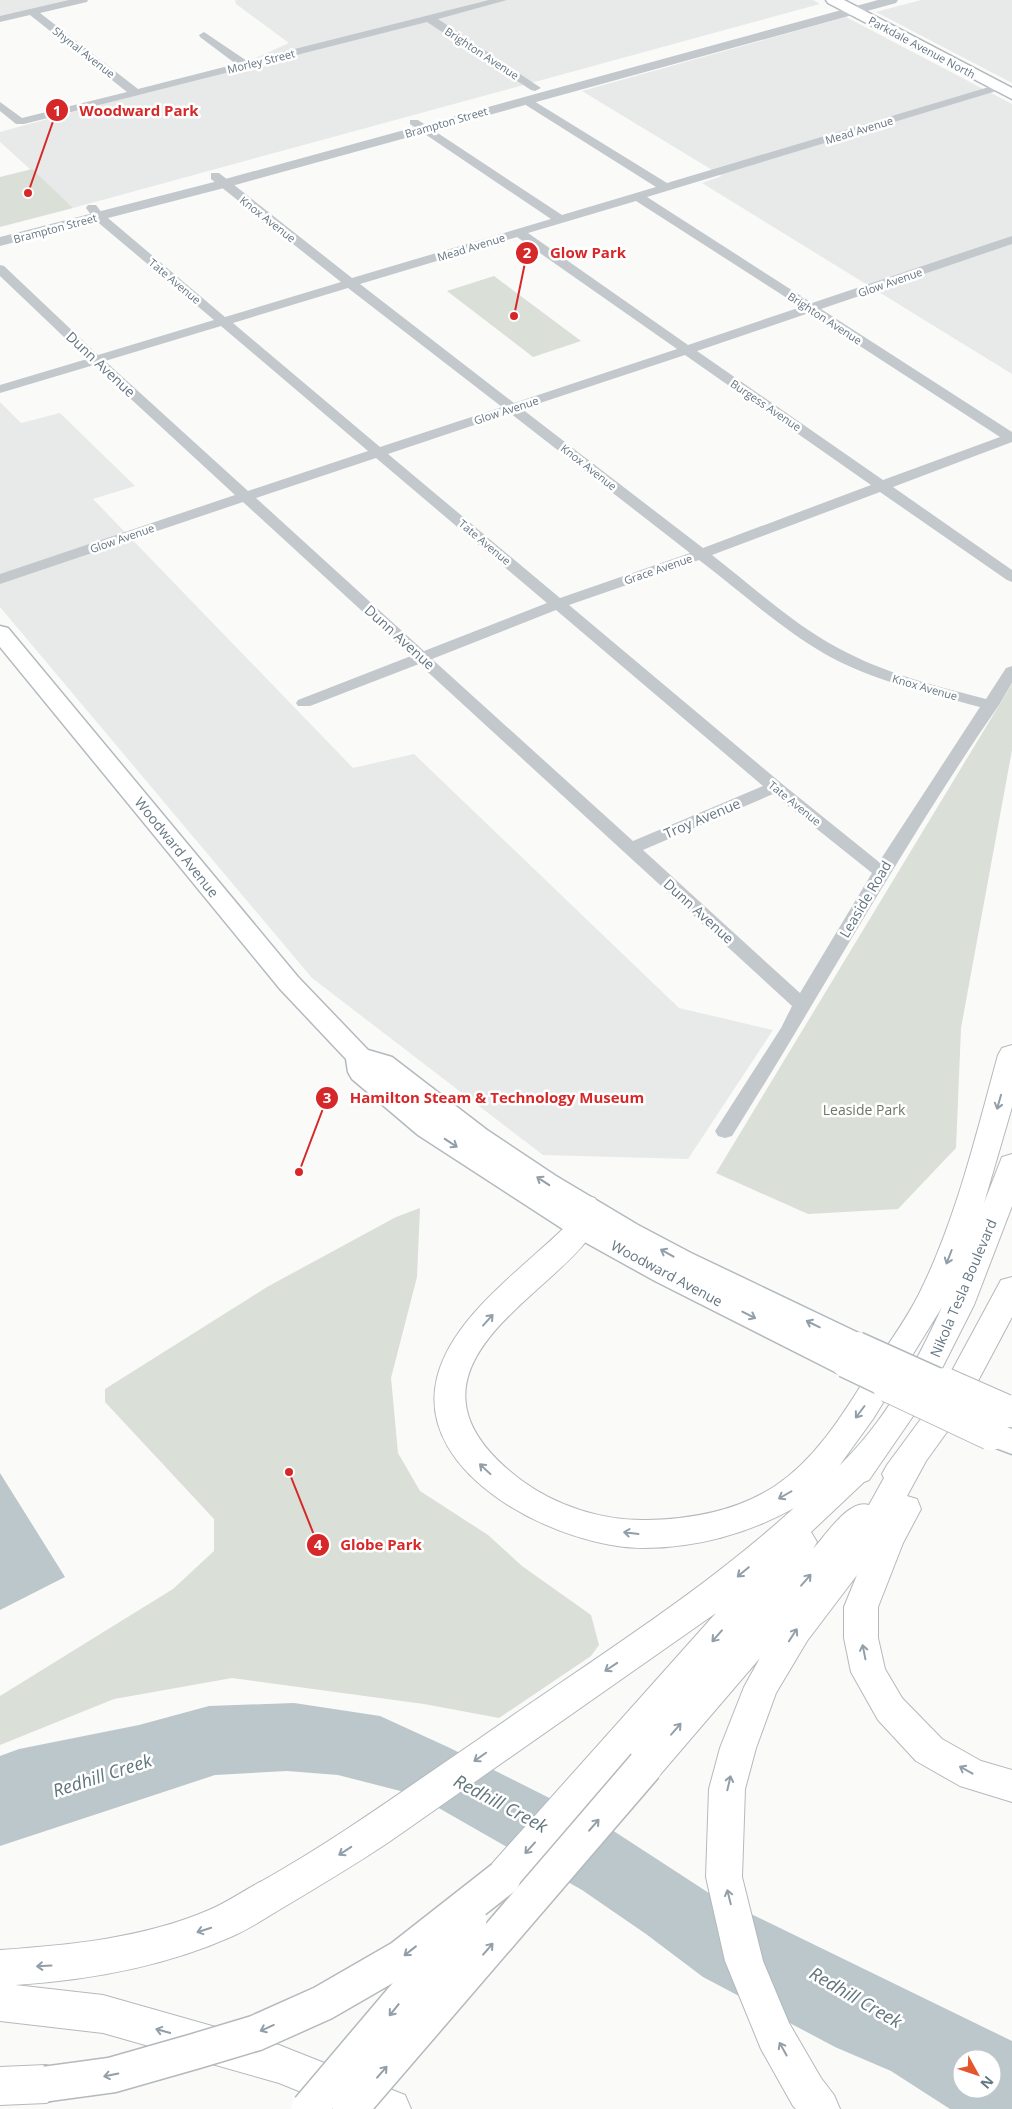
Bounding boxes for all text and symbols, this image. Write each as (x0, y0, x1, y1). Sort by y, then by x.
street label: Parkdale Avenue North (866, 12, 978, 82)
street label: Shynal Avenue (50, 23, 118, 81)
street label: Brighton Avenue (442, 23, 522, 83)
street label: Morley Street (226, 45, 296, 77)
callout: Woodward Park (44, 95, 208, 125)
text: 1 (53, 100, 61, 120)
text: Woodward Park (79, 100, 199, 120)
street label: Brampton Street (403, 103, 489, 141)
street label: Mead Avenue (823, 113, 895, 147)
street label: Knox Avenue (237, 192, 299, 246)
street label: Brampton Street (12, 210, 98, 246)
street label: Mead Avenue (435, 230, 507, 264)
callout: Glow Park (515, 238, 636, 268)
text: 2 (523, 242, 532, 262)
text: Glow Park (550, 242, 627, 262)
street label: Tate Avenue (146, 255, 204, 307)
street label: Glow Avenue (856, 264, 924, 300)
street label: Brighton Avenue (785, 288, 865, 348)
street label: Dunn Avenue (62, 327, 140, 401)
street label: Burgess Avenue (728, 376, 804, 434)
street label: Glow Avenue (472, 393, 540, 427)
street label: Knox Avenue (558, 440, 620, 494)
street label: Tate Avenue (456, 516, 514, 568)
street label: Glow Avenue (88, 520, 156, 556)
street label: Grace Avenue (622, 550, 694, 588)
street label: Dunn Avenue (361, 600, 439, 674)
street label: Knox Avenue (891, 671, 959, 703)
street label: Tate Avenue (766, 777, 824, 829)
street label: Woodward Avenue (131, 793, 223, 901)
street label: Troy Avenue (661, 793, 743, 843)
street label: Leaside Road (835, 857, 895, 941)
street label: Dunn Avenue (660, 874, 738, 948)
callout: Hamilton Steam & Technology Museum (315, 1083, 654, 1113)
text: 3 (323, 1087, 331, 1107)
text: Hamilton Steam & Technology Museum (350, 1087, 644, 1107)
one-way arrow (994, 1094, 1004, 1110)
park label: Leaside Park (823, 1100, 906, 1119)
one-way arrow (444, 1138, 458, 1148)
one-way arrow (537, 1176, 551, 1186)
street label: Nikola Tesla Boulevard (925, 1216, 1001, 1360)
street label: Woodward Avenue (608, 1236, 726, 1310)
one-way arrow (659, 1248, 674, 1258)
one-way arrow (944, 1248, 953, 1264)
one-way arrow (741, 1311, 756, 1321)
one-way arrow (482, 1314, 494, 1327)
one-way arrow (806, 1319, 821, 1328)
one-way arrow (854, 1405, 865, 1418)
one-way arrow (479, 1463, 492, 1475)
one-way arrow (779, 1491, 793, 1501)
one-way arrow (623, 1528, 639, 1538)
callout: Globe Park (305, 1530, 432, 1560)
text: 4 (314, 1534, 323, 1554)
text: Globe Park (340, 1534, 422, 1554)
one-way arrow (737, 1566, 750, 1577)
one-way arrow (800, 1574, 812, 1587)
one-way arrow (789, 1629, 799, 1643)
one-way arrow (711, 1630, 723, 1643)
one-way arrow (859, 1644, 868, 1660)
one-way arrow (604, 1662, 618, 1672)
one-way arrow (671, 1723, 682, 1736)
water label: Redhill Creek (49, 1747, 156, 1802)
one-way arrow (474, 1752, 488, 1762)
one-way arrow (959, 1765, 973, 1775)
water label: Redhill Creek (450, 1768, 553, 1838)
one-way arrow (725, 1776, 734, 1792)
one-way arrow (588, 1819, 599, 1832)
one-way arrow (524, 1841, 536, 1854)
one-way arrow (339, 1846, 353, 1856)
one-way arrow (724, 1889, 733, 1905)
one-way arrow (196, 1925, 212, 1935)
one-way arrow (482, 1942, 494, 1955)
one-way arrow (404, 1946, 417, 1957)
one-way arrow (36, 1961, 52, 1970)
water label: Redhill Creek (806, 1961, 908, 2034)
one-way arrow (389, 2003, 400, 2016)
one-way arrow (260, 2023, 275, 2033)
one-way arrow (155, 2026, 171, 2036)
one-way arrow (778, 2042, 788, 2057)
north arrow (952, 2049, 1002, 2099)
one-way arrow (376, 2066, 387, 2079)
one-way arrow (104, 2070, 120, 2080)
text: N (976, 2072, 998, 2093)

